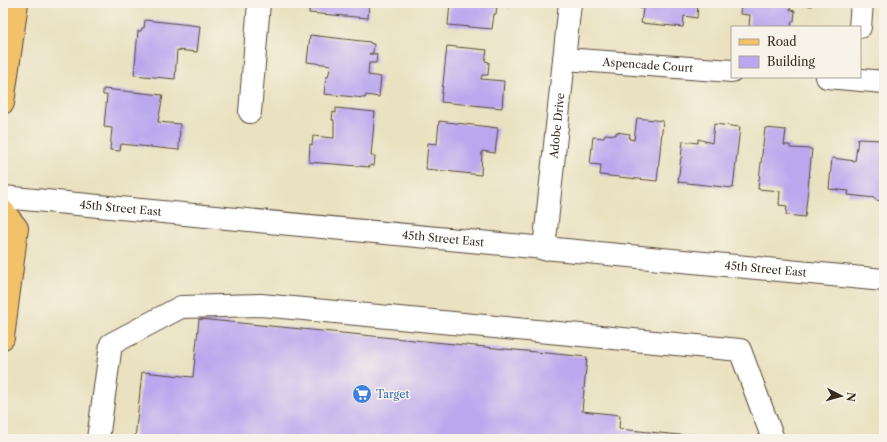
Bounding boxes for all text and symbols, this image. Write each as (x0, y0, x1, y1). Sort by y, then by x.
legend (731, 26, 861, 78)
text: Road (767, 34, 797, 49)
text: Building (767, 54, 815, 69)
street label: Aspencade Court (601, 55, 694, 75)
street label: Adobe Drive (547, 92, 567, 160)
street label: 45th Street East (79, 197, 162, 219)
street label: 45th Street East (401, 228, 485, 249)
street label: 45th Street East (724, 258, 807, 280)
north arrow (821, 376, 861, 416)
supermarket icon: Target (351, 383, 373, 405)
place label: Target (376, 387, 409, 401)
text: N (843, 392, 858, 403)

